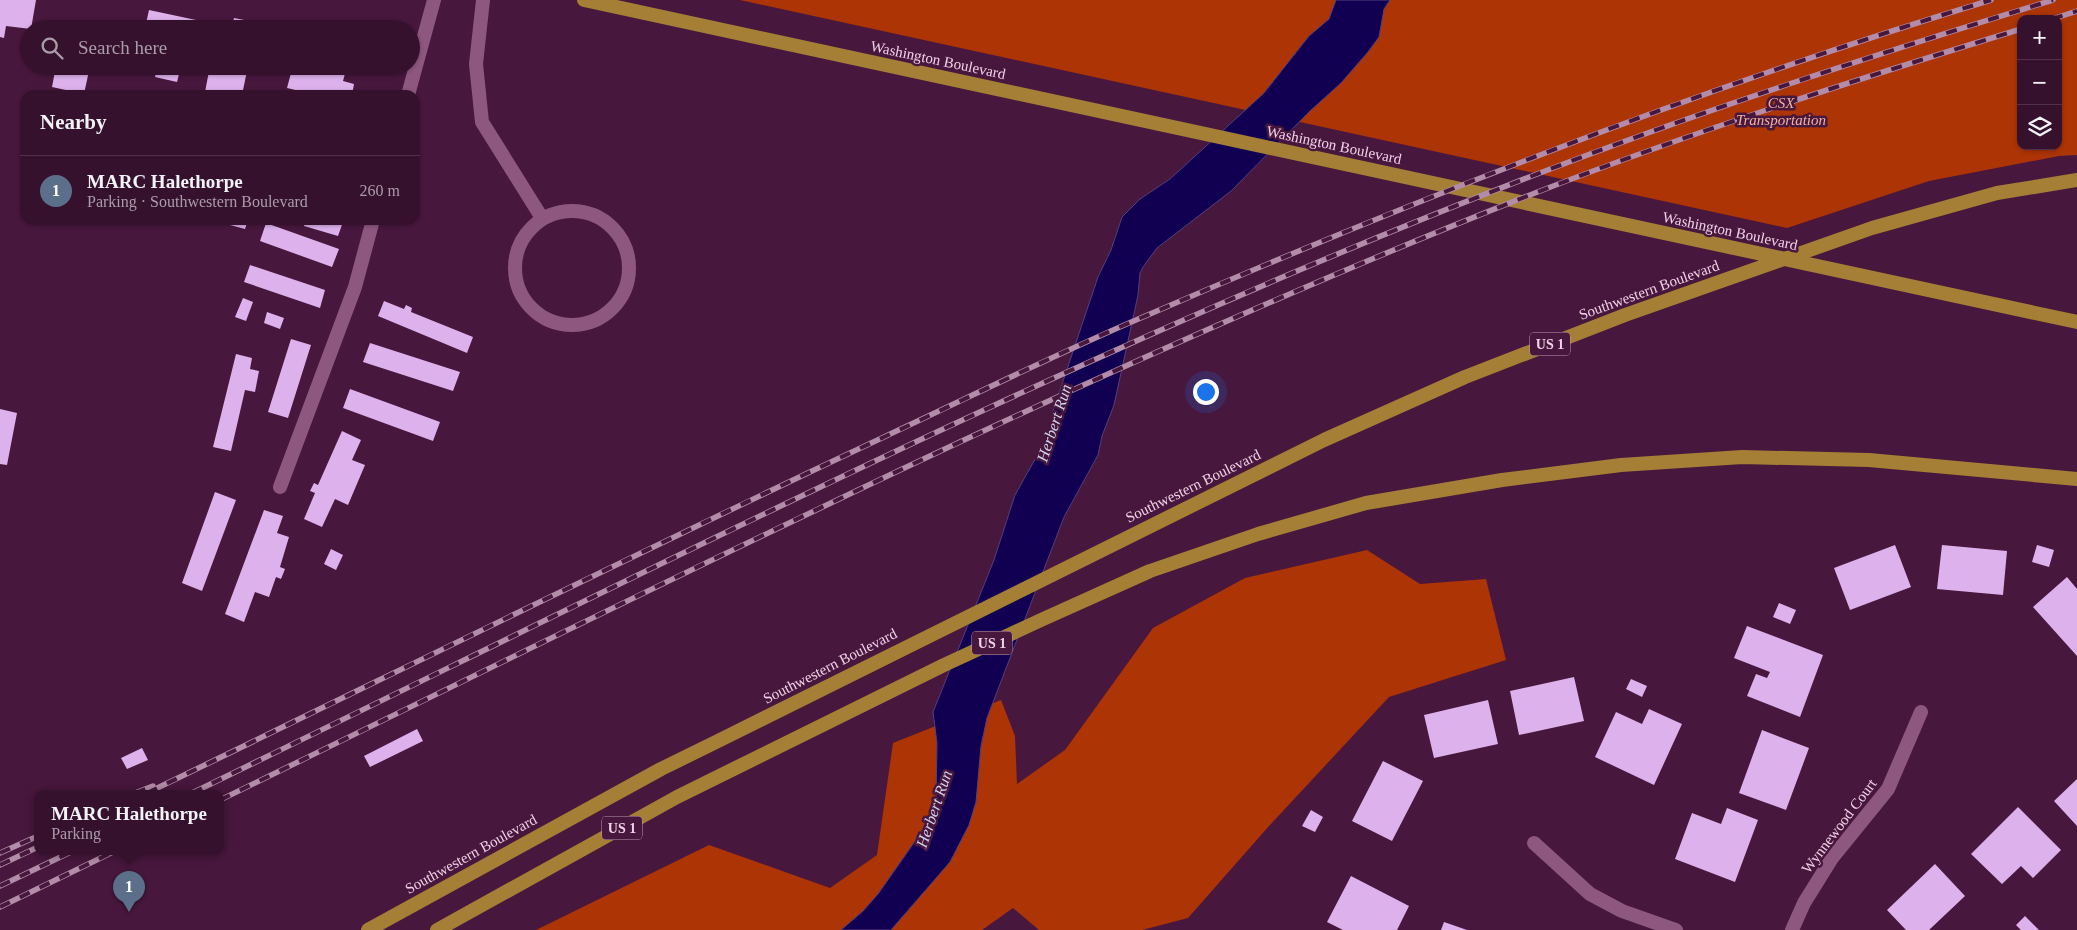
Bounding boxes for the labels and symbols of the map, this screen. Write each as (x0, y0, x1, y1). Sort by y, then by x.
street label: Washington Boulevard (869, 38, 1007, 82)
park label: CSX Transportation (1736, 95, 1826, 128)
street label: Washington Boulevard (1265, 123, 1403, 167)
street label: Washington Boulevard (1661, 209, 1799, 253)
street label: Southwestern Boulevard (1577, 257, 1722, 323)
road number: US 1 (1530, 332, 1570, 356)
your location (1193, 379, 1219, 405)
water label: Herbert Run (1033, 382, 1075, 465)
street label: Southwestern Boulevard (1123, 446, 1263, 526)
street label: Southwestern Boulevard (760, 625, 900, 707)
road number: US 1 (972, 632, 1012, 654)
water label: Herbert Run (913, 768, 955, 851)
street label: Wynnewood Court (1798, 775, 1880, 876)
street label: Southwestern Boulevard (402, 811, 540, 897)
road number: US 1 (602, 816, 642, 840)
pin: 1 (113, 871, 145, 912)

